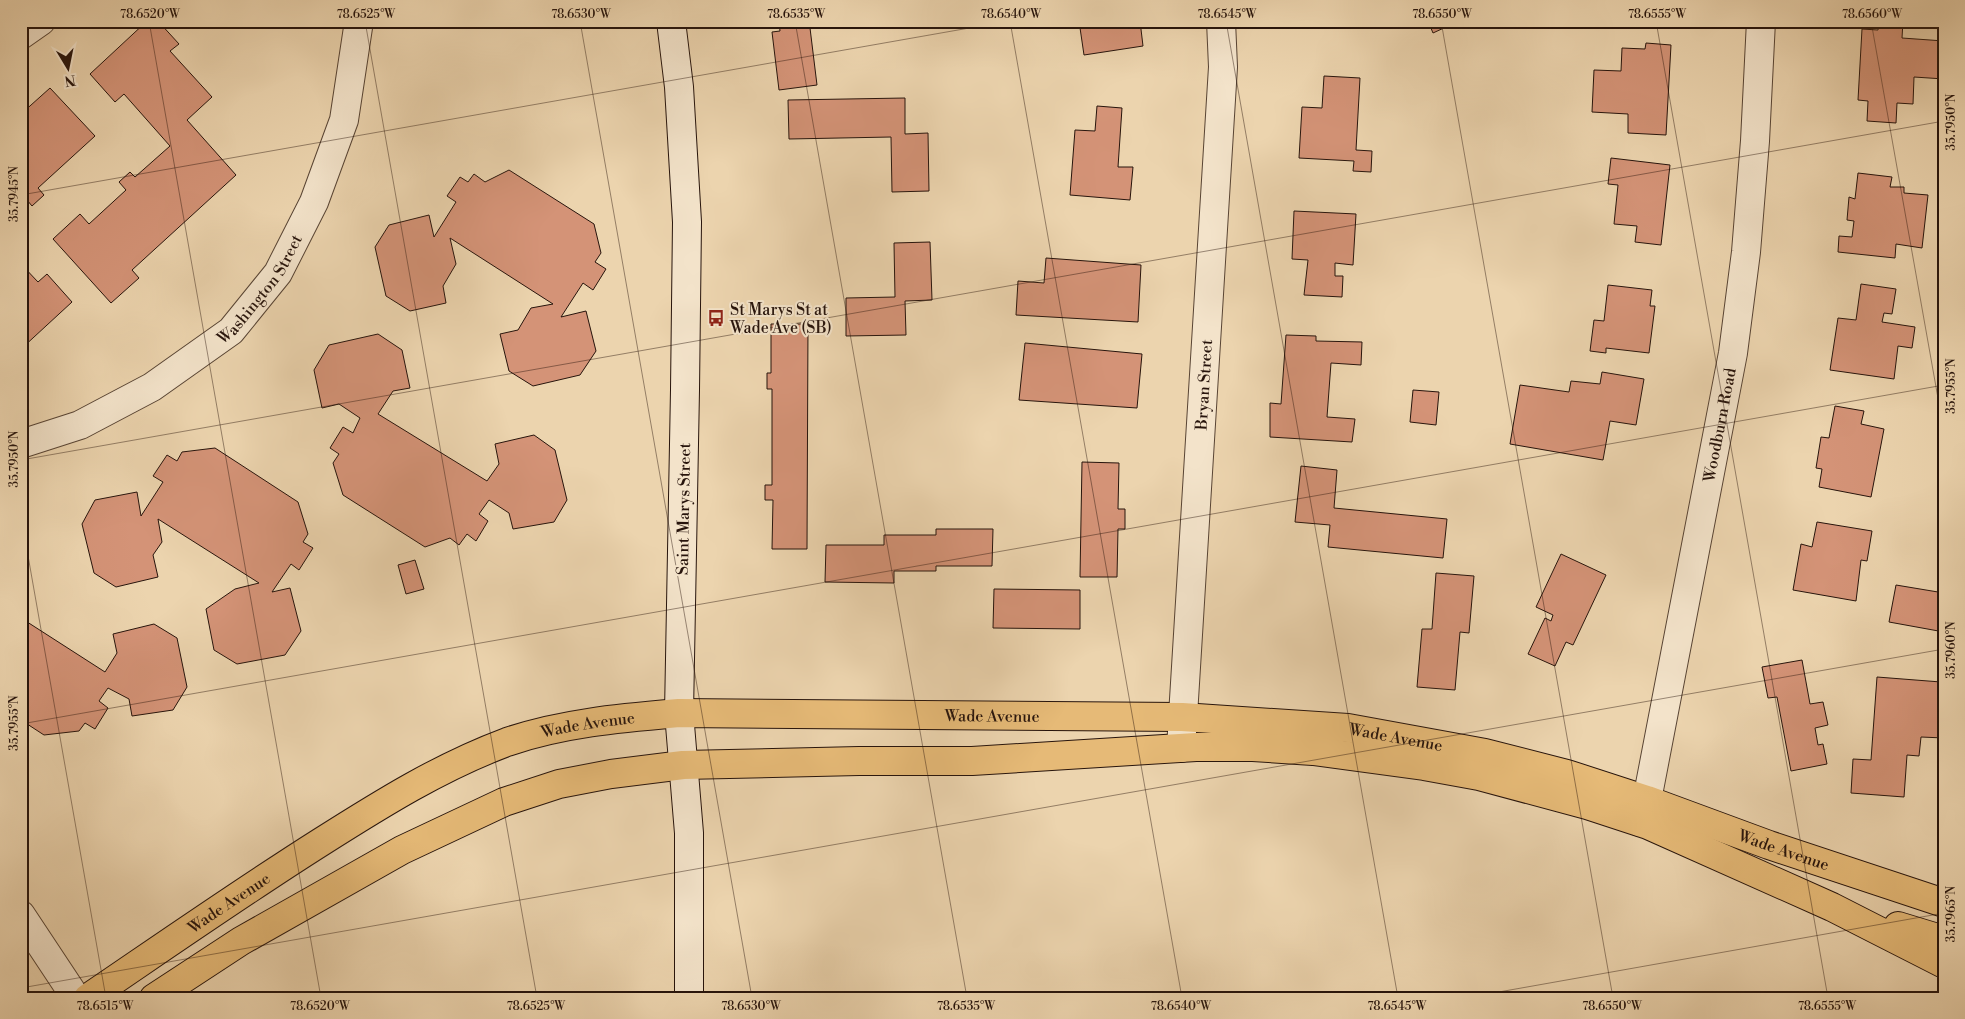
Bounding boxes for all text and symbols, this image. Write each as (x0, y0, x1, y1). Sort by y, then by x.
text: 78.6520°W (120, 7, 181, 22)
text: 78.6525°W (337, 7, 396, 22)
text: 78.6530°W (551, 7, 612, 22)
text: 78.6535°W (767, 7, 826, 22)
text: 78.6540°W (981, 7, 1042, 22)
text: 78.6545°W (1198, 7, 1258, 22)
text: 78.6550°W (1412, 7, 1473, 22)
text: 78.6555°W (1628, 7, 1687, 22)
text: 78.6560°W (1842, 7, 1903, 22)
north arrow (42, 42, 92, 92)
text: N (63, 70, 77, 90)
text: 35.7950°N (1944, 93, 1959, 150)
text: 35.7945°N (7, 166, 22, 222)
street label: Washington Street (212, 231, 307, 349)
place label: St Marys St at Wade Ave (SB) (729, 300, 832, 338)
bus stop icon: St Marys St at Wade Ave (SB) (706, 308, 726, 328)
street label: Bryan Street (1192, 338, 1217, 432)
text: 35.7955°N (1944, 358, 1959, 414)
street label: Woodburn Road (1699, 366, 1741, 485)
text: 35.7950°N (7, 430, 22, 487)
street label: Saint Marys Street (673, 442, 695, 575)
text: 35.7960°N (1944, 621, 1959, 679)
text: 35.7955°N (7, 695, 22, 751)
street label: Wade Avenue (944, 706, 1040, 727)
street label: Wade Avenue (538, 708, 636, 743)
street label: Wade Avenue (1346, 719, 1444, 756)
street label: Wade Avenue (1734, 825, 1832, 875)
street label: Wade Avenue (183, 869, 274, 939)
text: 35.7965°N (1944, 886, 1959, 942)
text: 78.6515°W (77, 999, 135, 1014)
text: 78.6520°W (290, 999, 351, 1014)
text: 78.6525°W (507, 999, 566, 1014)
text: 78.6530°W (721, 999, 782, 1014)
text: 78.6535°W (937, 999, 996, 1014)
text: 78.6540°W (1151, 999, 1212, 1014)
text: 78.6545°W (1368, 999, 1428, 1014)
text: 78.6550°W (1582, 999, 1643, 1014)
text: 78.6555°W (1798, 999, 1857, 1014)

